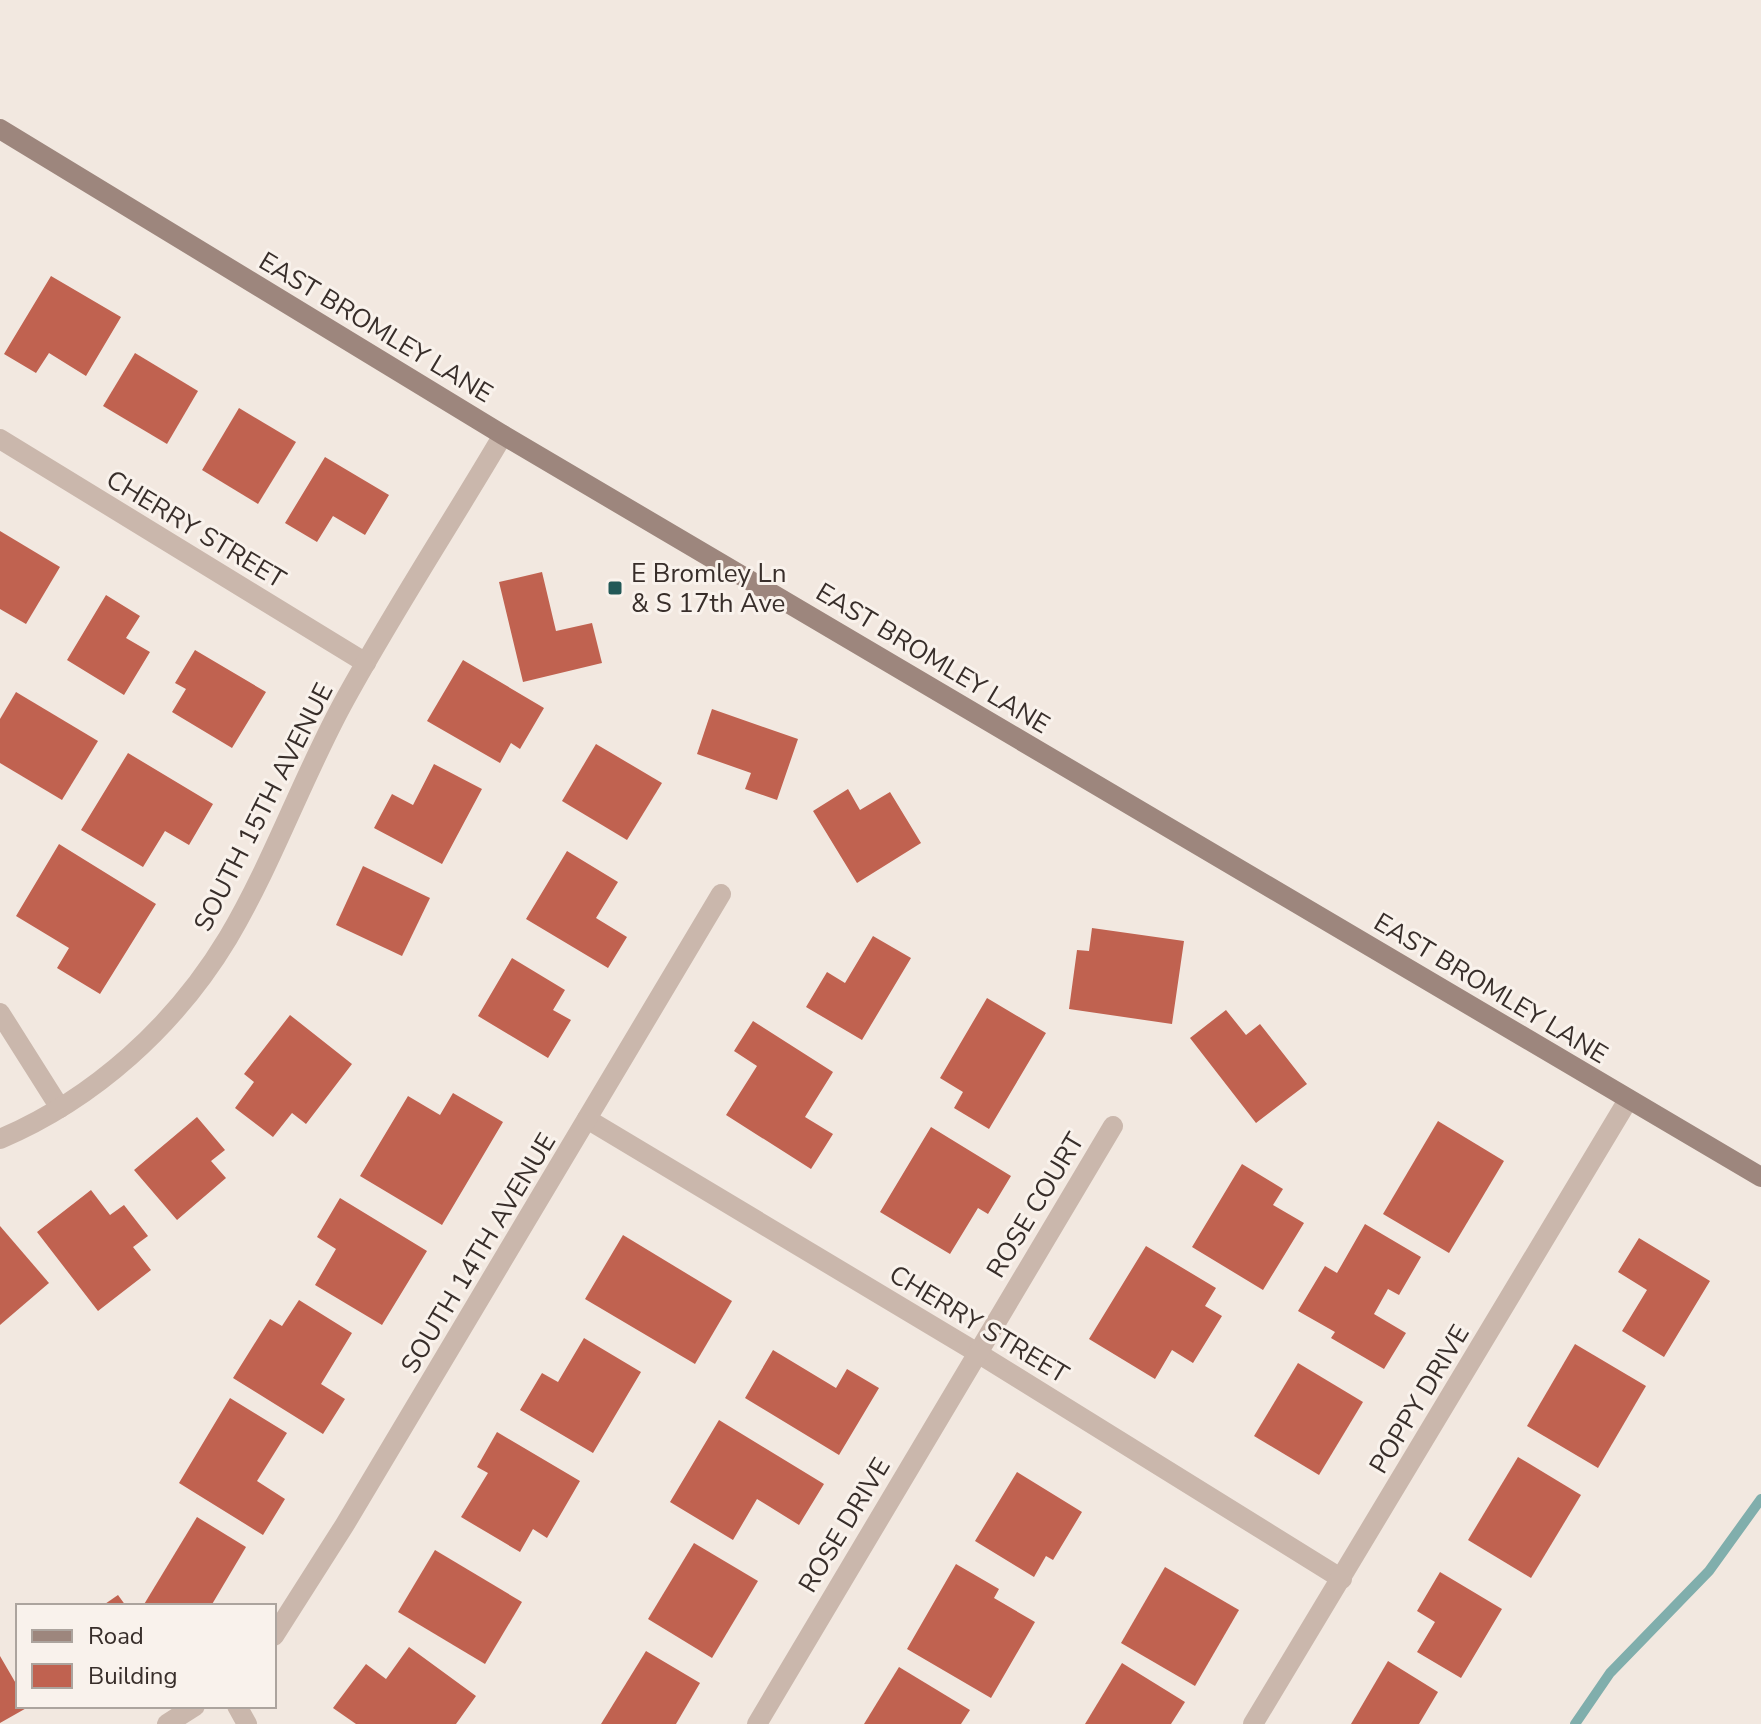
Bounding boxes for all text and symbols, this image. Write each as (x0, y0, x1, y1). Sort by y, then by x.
street label: EAST BROMLEY LANE (252, 244, 499, 411)
street label: CHERRY STREET (99, 462, 292, 597)
place label: E Bromley Ln & S 17th Ave (631, 556, 786, 621)
street label: EAST BROMLEY LANE (809, 575, 1056, 742)
marker: E Bromley Ln & S 17th Ave (606, 579, 624, 597)
street label: SOUTH 15TH AVENUE (186, 677, 341, 937)
street label: EAST BROMLEY LANE (1367, 905, 1614, 1072)
street label: ROSE COURT (978, 1126, 1093, 1284)
street label: SOUTH 14TH AVENUE (393, 1127, 564, 1380)
street label: CHERRY STREET (882, 1257, 1075, 1392)
street label: POPPY DRIVE (1361, 1318, 1478, 1480)
street label: ROSE DRIVE (790, 1451, 898, 1599)
legend (16, 1604, 276, 1708)
text: Road (88, 1620, 144, 1652)
text: Building (88, 1660, 178, 1692)

